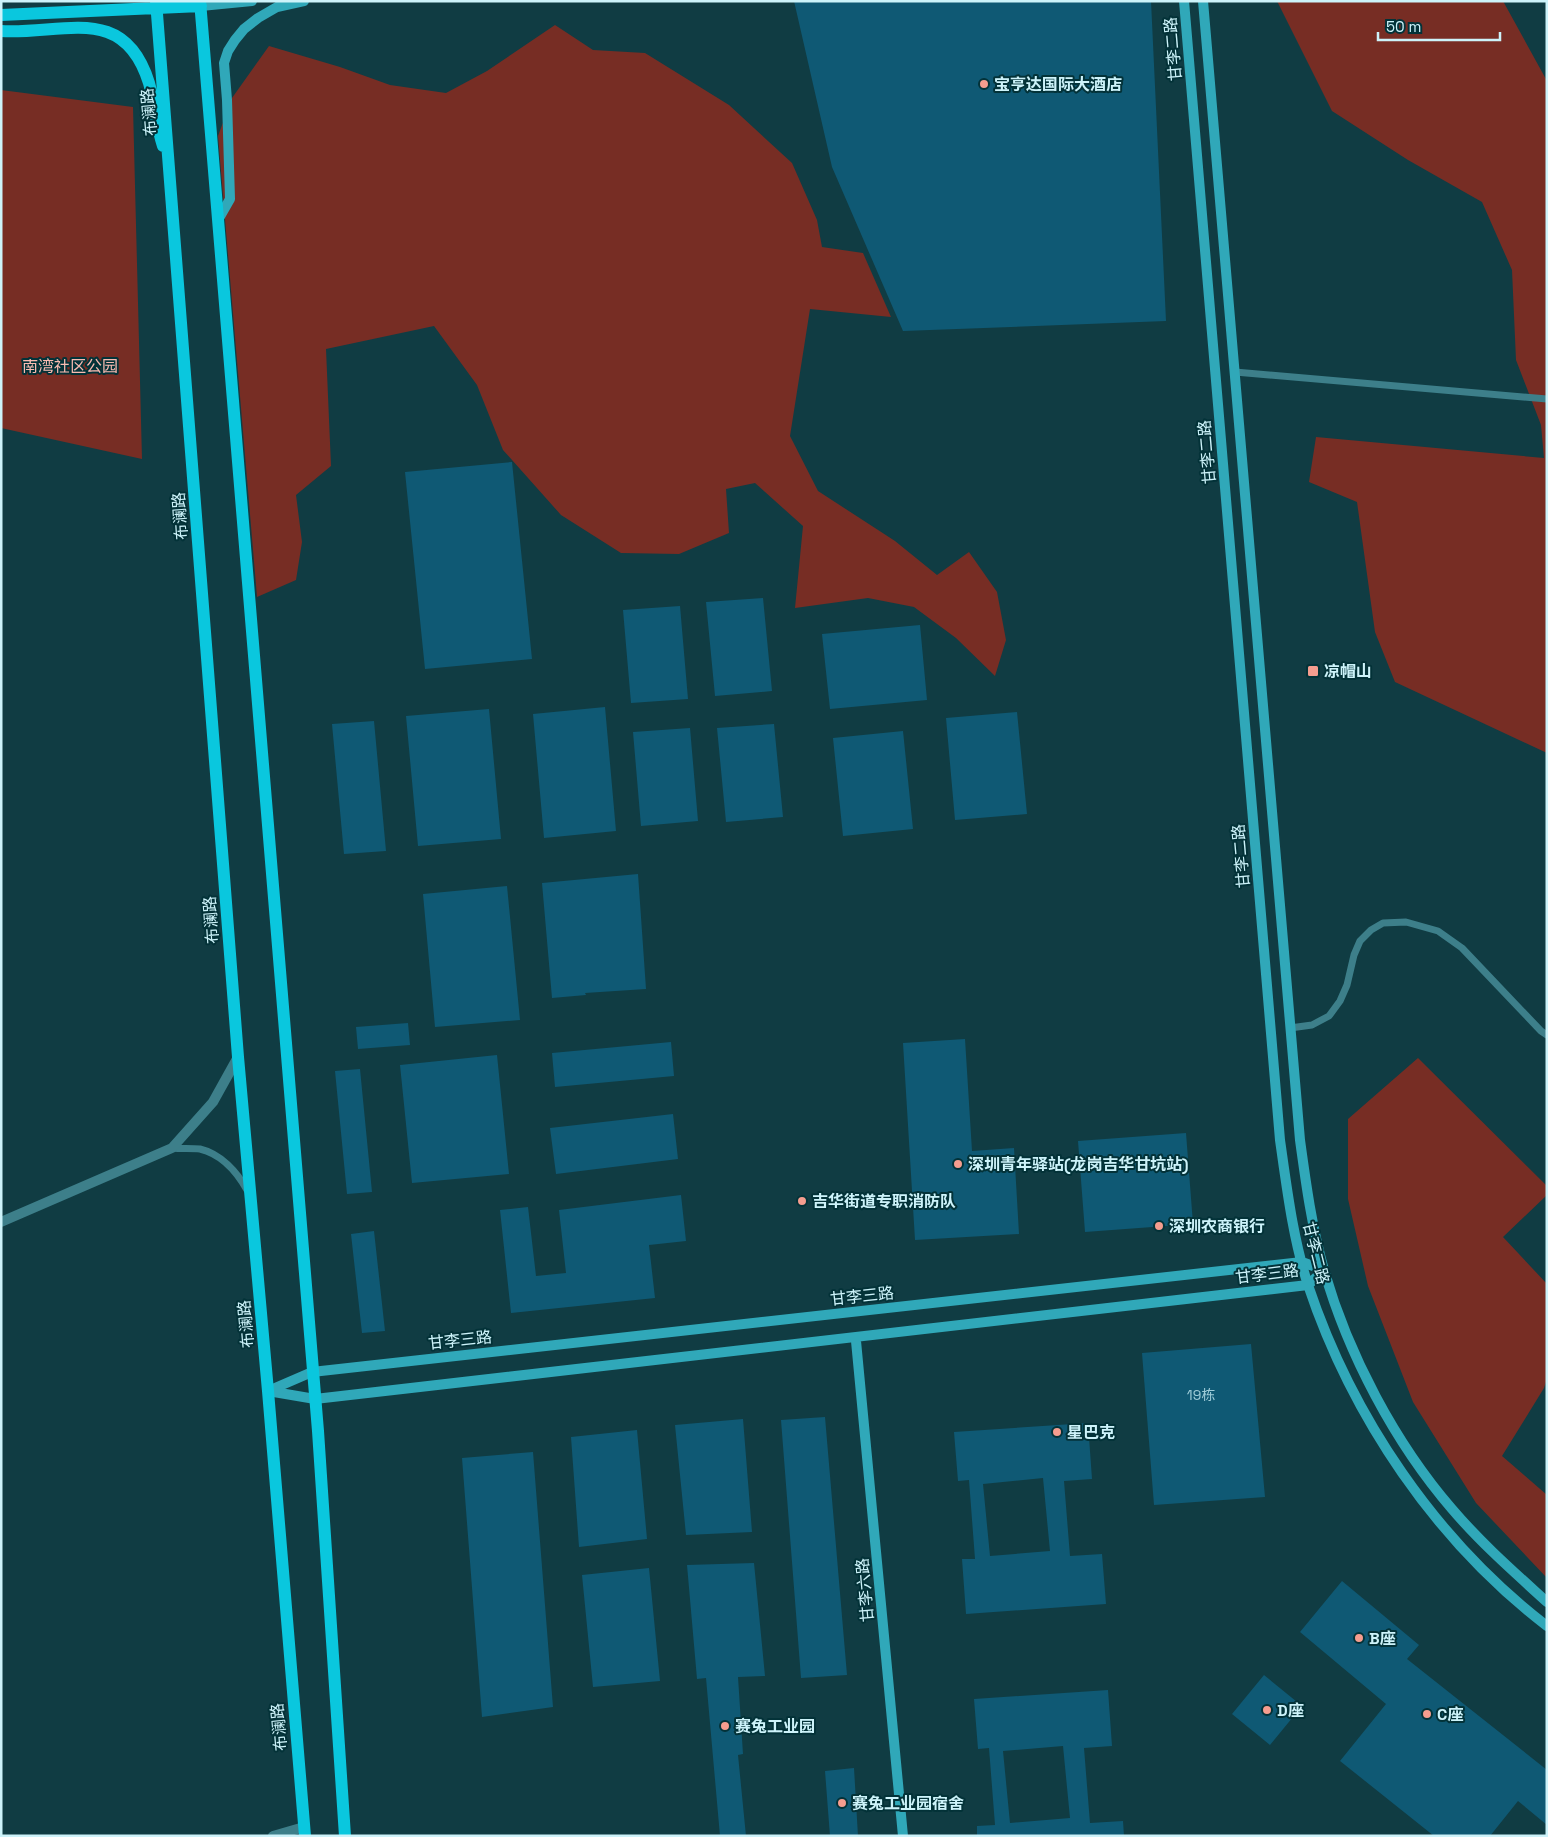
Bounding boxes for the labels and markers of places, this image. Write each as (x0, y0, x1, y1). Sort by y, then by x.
place label: 宝亨达国际大酒店 (994, 74, 1122, 95)
marker: 宝亨达国际大酒店 (978, 78, 990, 90)
place label: 凉帽山 (1324, 661, 1372, 682)
marker: 凉帽山 (1306, 664, 1320, 678)
place label: 深圳青年驿站(龙岗吉华甘坑站) (968, 1154, 1189, 1175)
marker: 深圳青年驿站(龙岗吉华甘坑站) (952, 1158, 964, 1170)
place label: 吉华街道专职消防队 (812, 1191, 956, 1212)
marker: 吉华街道专职消防队 (796, 1195, 808, 1207)
place label: 深圳农商银行 (1169, 1216, 1265, 1237)
marker: 深圳农商银行 (1153, 1220, 1165, 1232)
place label: 星巴克 (1067, 1422, 1115, 1443)
marker: 星巴克 (1051, 1426, 1063, 1438)
place label: B座 (1369, 1628, 1396, 1649)
marker: B座 (1353, 1632, 1365, 1644)
place label: D座 (1277, 1700, 1304, 1721)
marker: D座 (1261, 1704, 1273, 1716)
place label: C座 (1437, 1704, 1463, 1725)
marker: C座 (1421, 1708, 1433, 1720)
place label: 赛兔工业园 (735, 1716, 815, 1737)
marker: 赛兔工业园 (719, 1720, 731, 1732)
place label: 赛兔工业园宿舍 (852, 1793, 964, 1814)
marker: 赛兔工业园宿舍 (836, 1797, 848, 1809)

